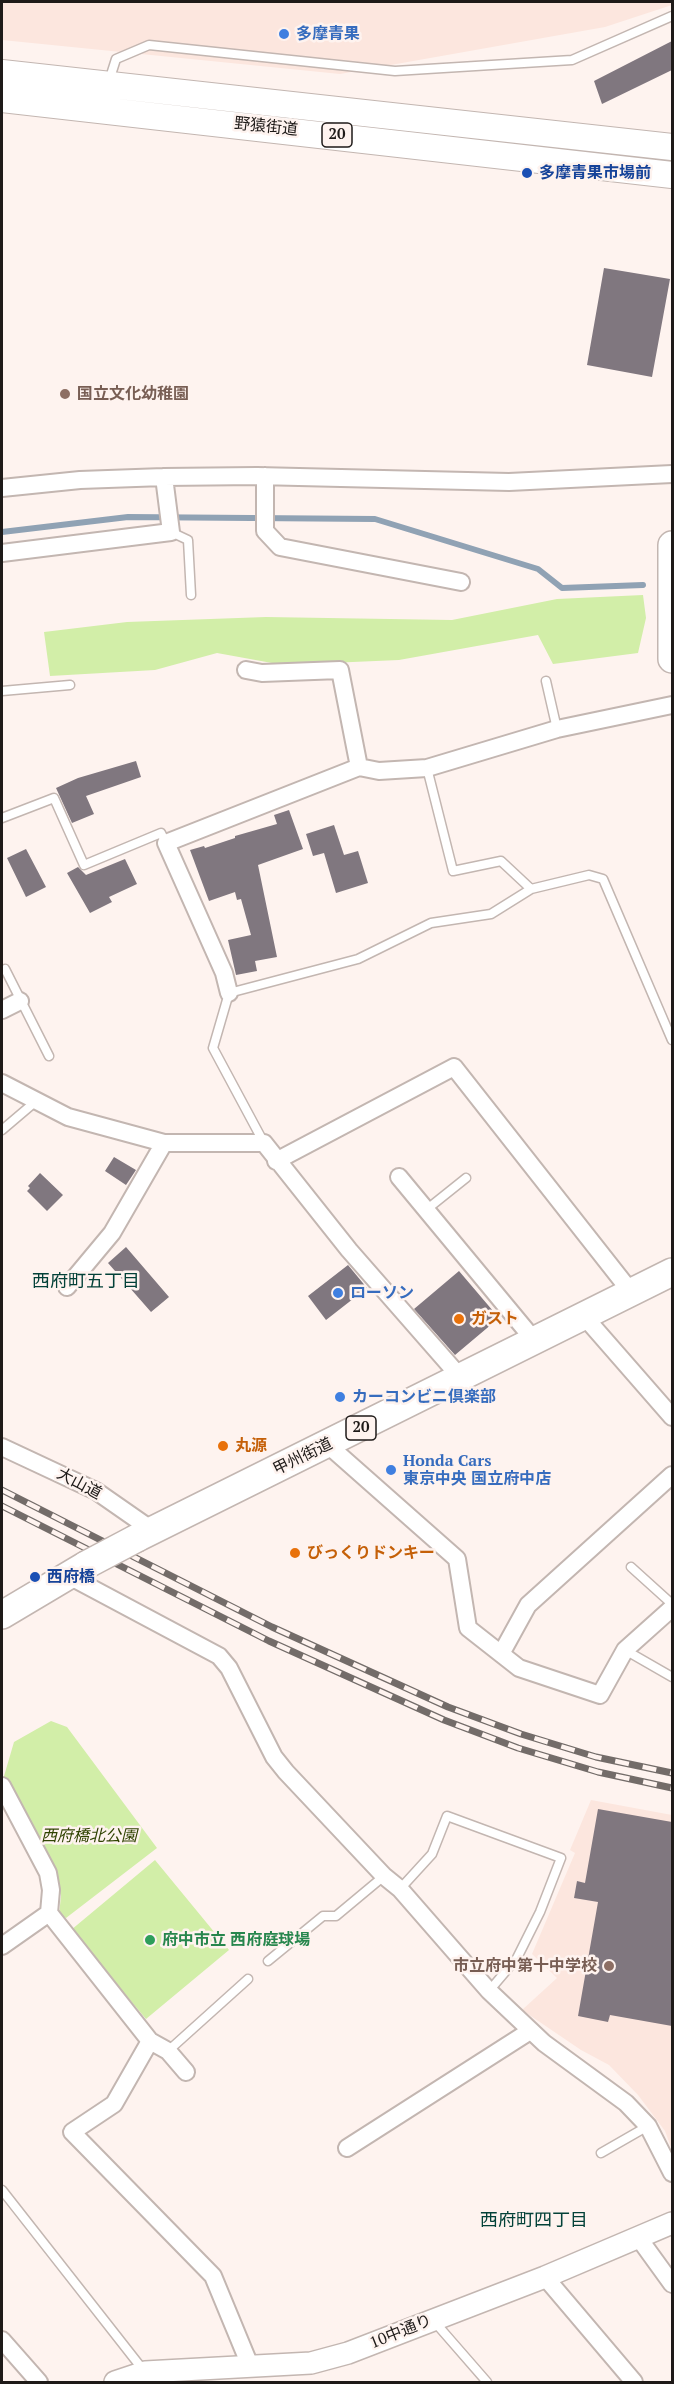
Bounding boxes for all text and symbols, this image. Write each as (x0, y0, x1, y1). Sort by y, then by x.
place label: 多摩青果 (296, 24, 360, 44)
marker: 多摩青果 (277, 27, 291, 41)
street label: 野猿街道 (233, 114, 299, 140)
road number: 20 (322, 123, 352, 147)
place label: 多摩青果市場前 (539, 163, 651, 183)
marker: 多摩青果市場前 (520, 166, 534, 180)
place label: 国立文化幼稚園 (77, 384, 189, 404)
marker: 国立文化幼稚園 (58, 387, 72, 401)
district label: 西府町五丁目 (32, 1271, 140, 1293)
place label: ローソン (350, 1283, 414, 1303)
marker: ローソン (331, 1286, 345, 1300)
place label: ガスト (471, 1309, 519, 1329)
marker: ガスト (452, 1312, 466, 1326)
place label: カーコンビニ倶楽部 (352, 1387, 496, 1407)
marker: カーコンビニ倶楽部 (333, 1390, 347, 1404)
road number: 20 (346, 1416, 376, 1440)
street label: 甲州街道 (270, 1434, 336, 1480)
place label: 丸源 (235, 1436, 267, 1456)
marker: 丸源 (216, 1439, 230, 1453)
place label: Honda Cars 東京中央 国立府中店 (403, 1451, 551, 1489)
marker: Honda Cars 東京中央 国立府中店 (384, 1463, 398, 1477)
street label: 大山道 (53, 1464, 105, 1504)
place label: びっくりドンキー (307, 1543, 435, 1563)
marker: びっくりドンキー (288, 1546, 302, 1560)
place label: 西府橋 (47, 1567, 95, 1587)
marker: 西府橋 (28, 1570, 42, 1584)
park label: 西府橋北公園 (41, 1826, 137, 1846)
place label: 府中市立 西府庭球場 (162, 1930, 310, 1950)
marker: 府中市立 西府庭球場 (143, 1933, 157, 1947)
place label: 市立府中第十中学校 (453, 1956, 597, 1976)
marker: 市立府中第十中学校 (602, 1959, 616, 1973)
district label: 西府町四丁目 (480, 2210, 588, 2232)
street label: 10中通り (367, 2311, 435, 2353)

